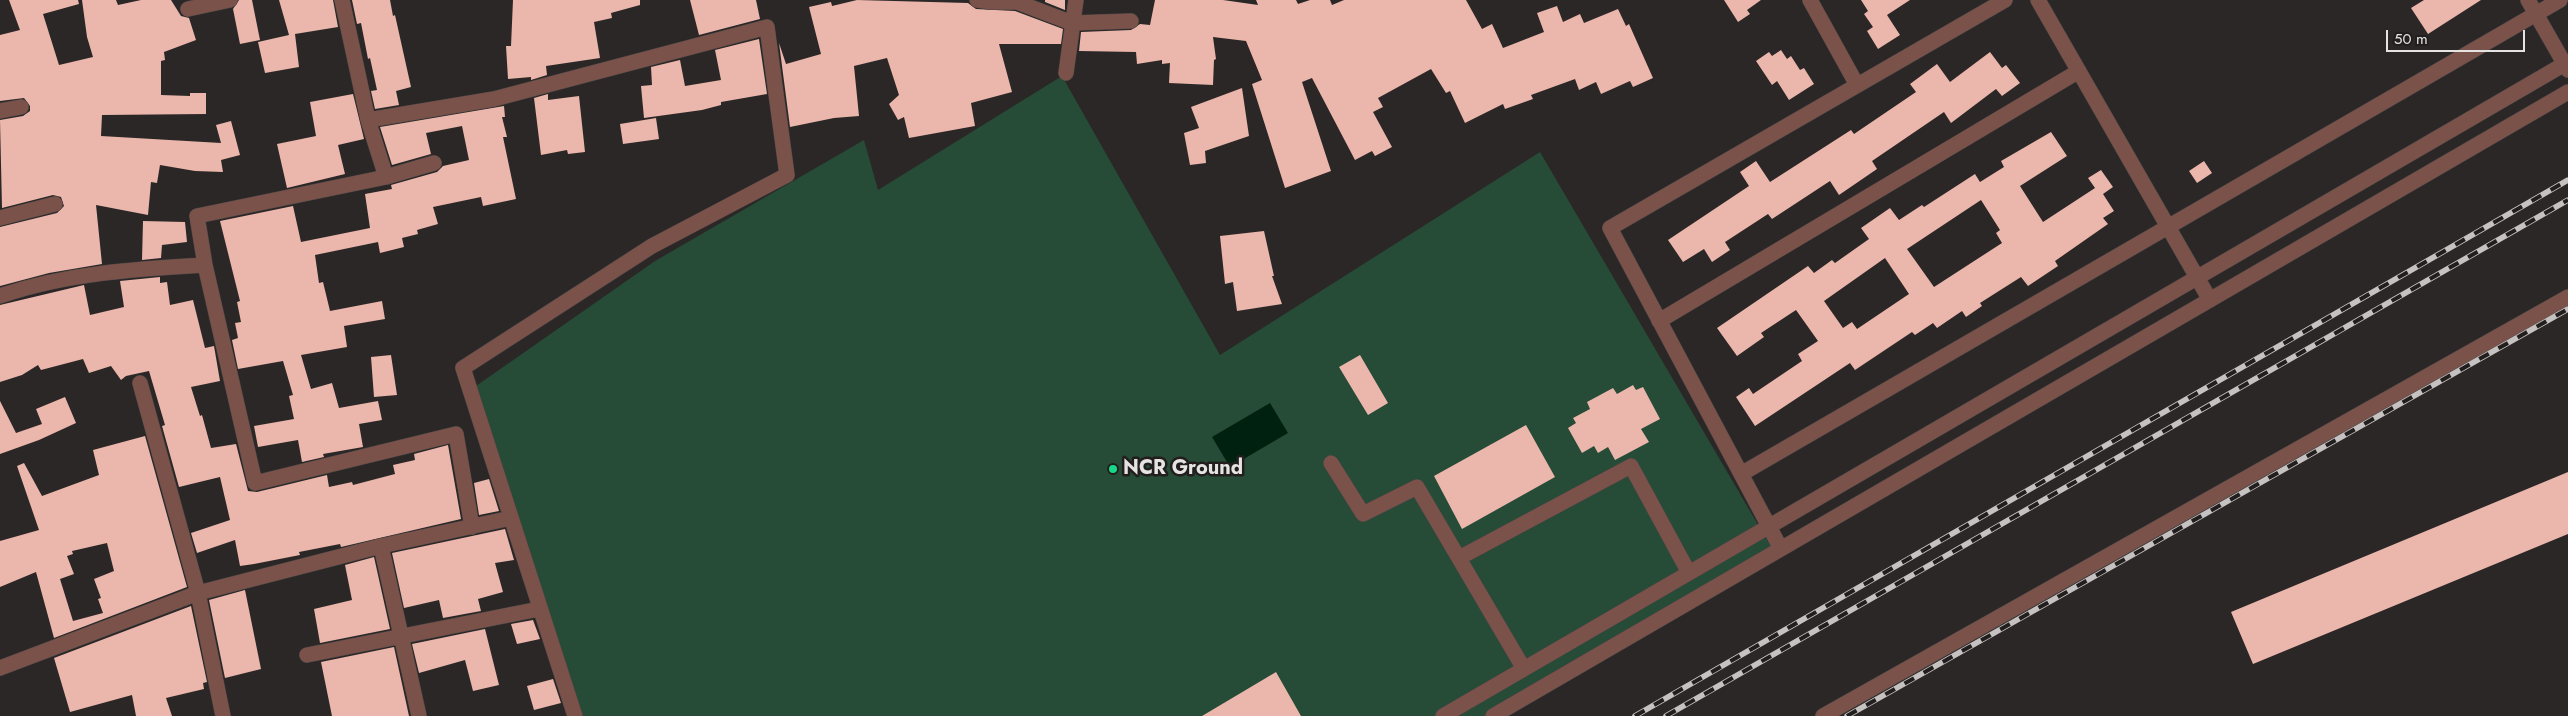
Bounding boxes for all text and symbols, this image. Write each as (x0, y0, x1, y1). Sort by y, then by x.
scale bar (2388, 20, 2527, 52)
text: 50 m (2394, 28, 2428, 50)
place label: NCR Ground (1123, 457, 1243, 481)
marker: NCR Ground (1107, 463, 1119, 475)

